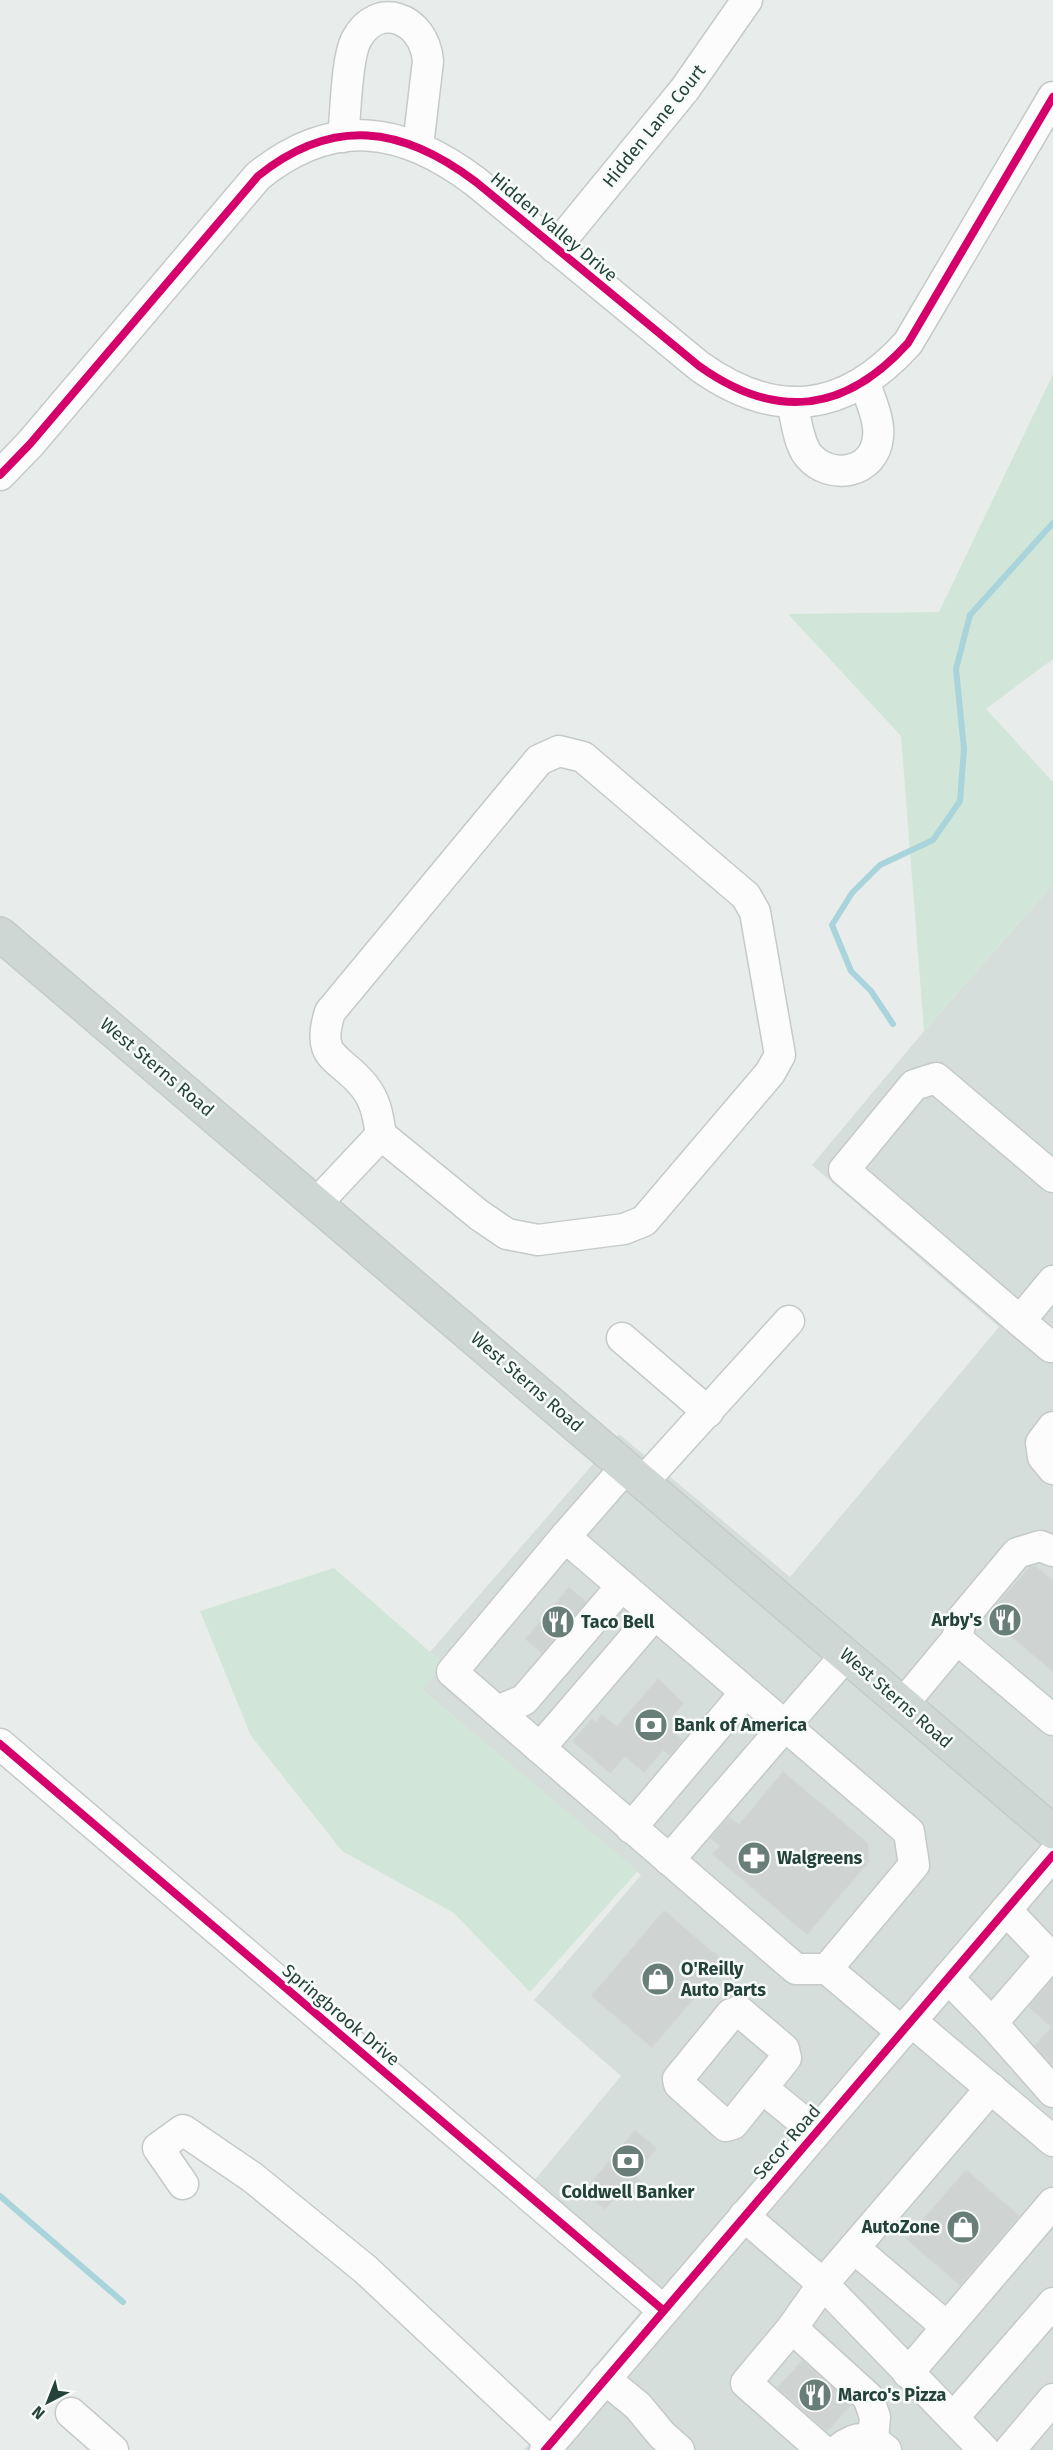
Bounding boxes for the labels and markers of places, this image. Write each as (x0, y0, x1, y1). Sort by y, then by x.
restaurant icon: Arby's (987, 1602, 1023, 1638)
restaurant icon: Taco Bell (540, 1604, 576, 1640)
place label: Arby's (930, 1609, 982, 1631)
place label: Taco Bell (581, 1611, 655, 1633)
bank icon: Bank of America (633, 1707, 669, 1743)
place label: Bank of America (674, 1714, 807, 1736)
pharmacy icon: Walgreens (736, 1840, 772, 1876)
place label: Walgreens (777, 1847, 863, 1869)
place label: O'Reilly Auto Parts (680, 1958, 766, 2001)
shop icon: O'Reilly Auto Parts (640, 1961, 676, 1997)
bank icon: Coldwell Banker (610, 2143, 646, 2179)
place label: Coldwell Banker (561, 2181, 695, 2203)
shop icon: AutoZone (945, 2209, 981, 2245)
place label: AutoZone (861, 2216, 940, 2238)
restaurant icon: Marco's Pizza (797, 2377, 833, 2413)
place label: Marco's Pizza (838, 2384, 946, 2406)

